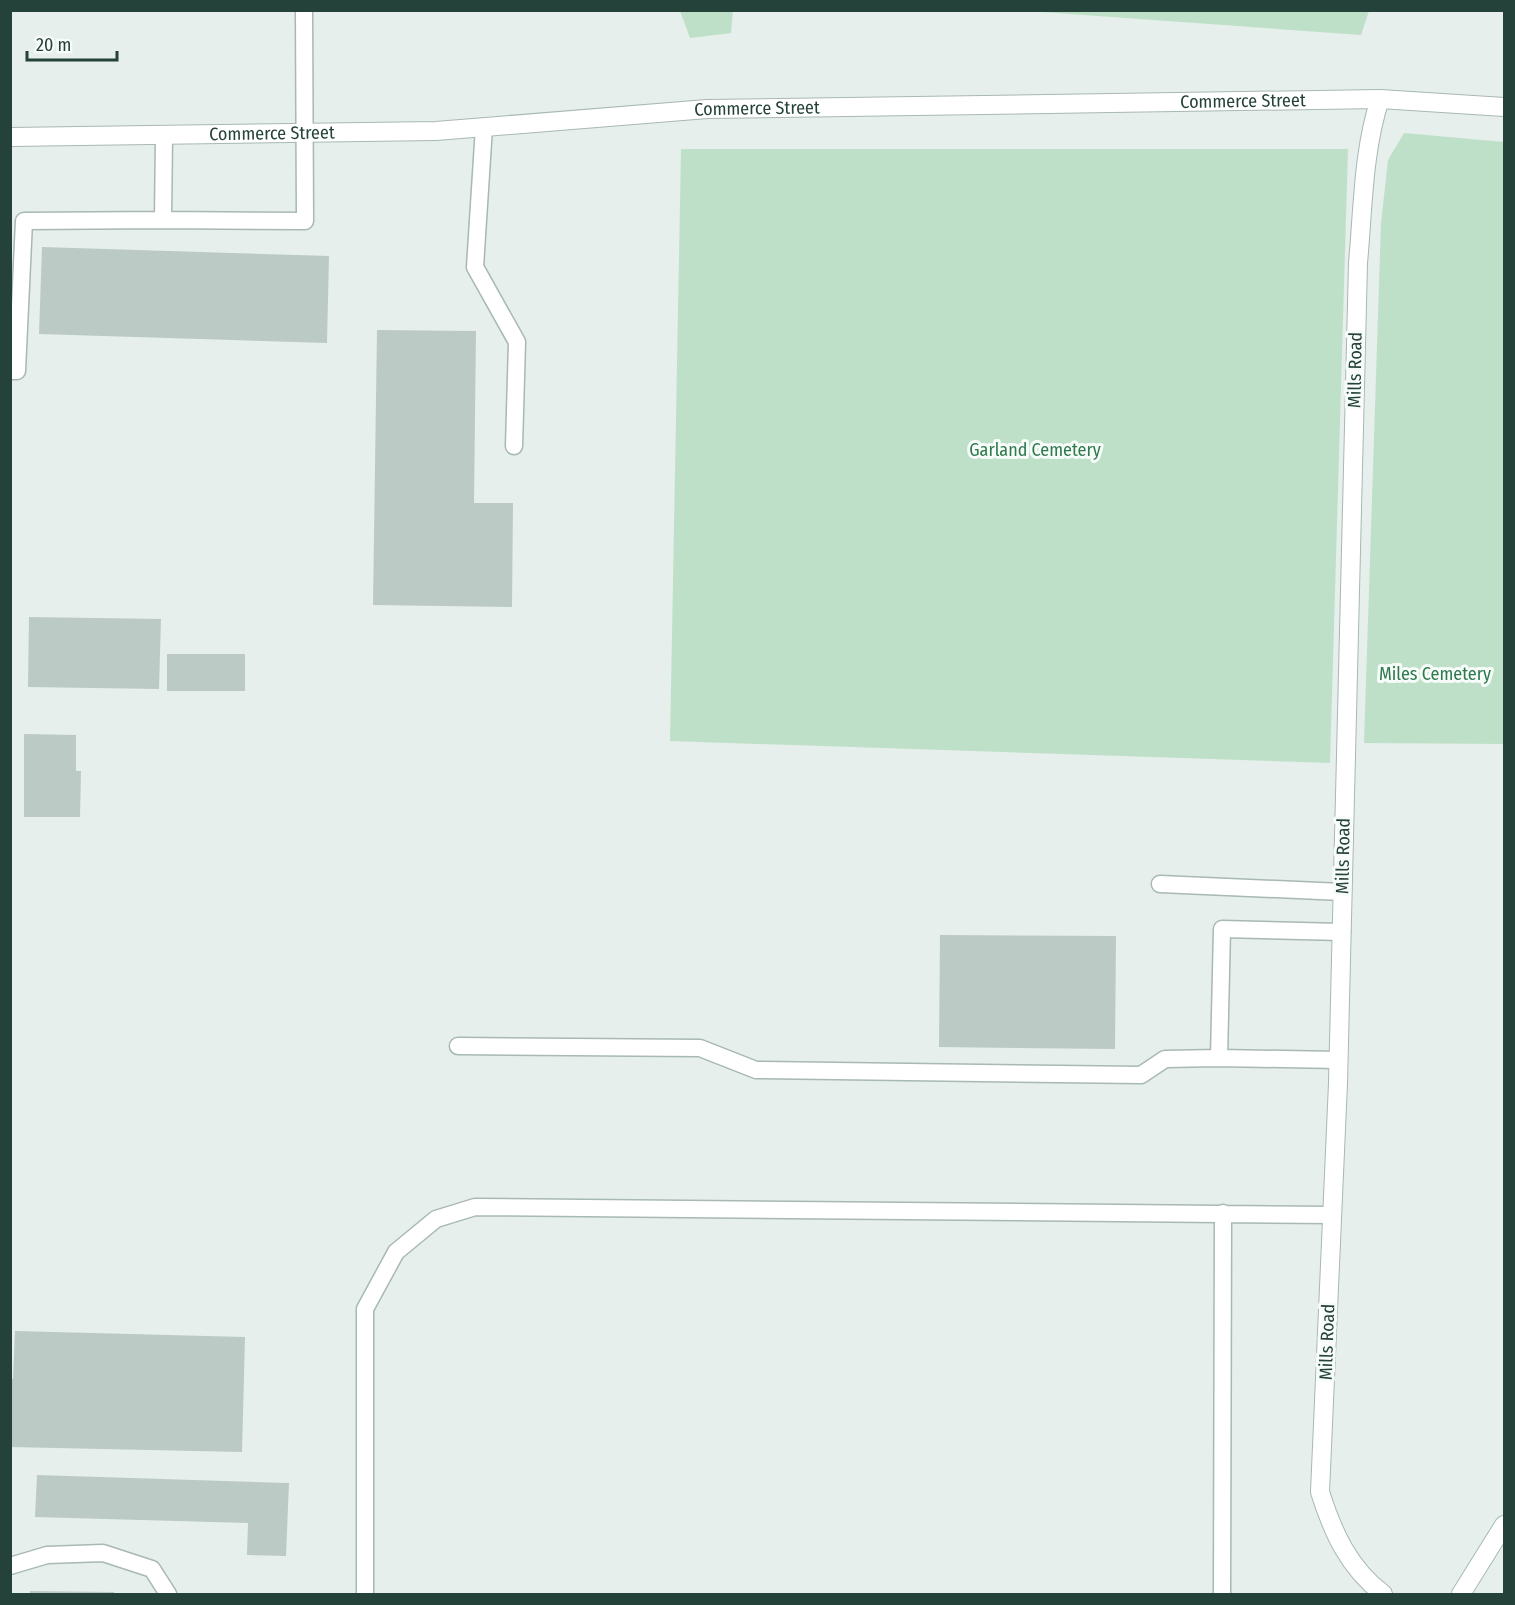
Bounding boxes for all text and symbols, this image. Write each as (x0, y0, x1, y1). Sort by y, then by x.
scale bar (27, 24, 117, 62)
text: 20 m (36, 34, 71, 56)
street label: Commerce Street (1180, 89, 1306, 113)
street label: Commerce Street (693, 96, 820, 121)
street label: Commerce Street (209, 121, 335, 145)
street label: Mills Road (1343, 332, 1367, 408)
park label: Garland Cemetery (969, 439, 1101, 461)
park label: Miles Cemetery (1379, 663, 1491, 685)
street label: Mills Road (1331, 818, 1355, 894)
street label: Mills Road (1315, 1304, 1339, 1380)

